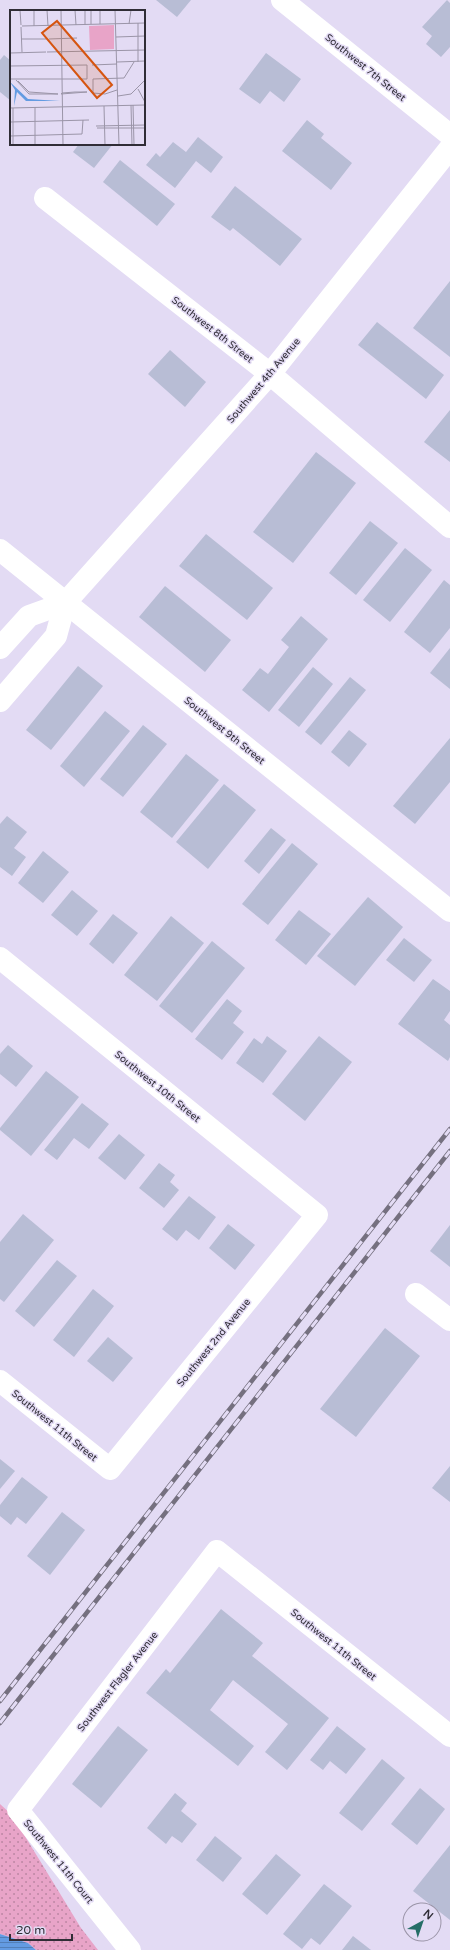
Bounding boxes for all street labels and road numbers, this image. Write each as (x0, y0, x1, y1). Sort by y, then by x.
street label: Southwest 7th Street (323, 32, 408, 104)
street label: Southwest 8th Street (169, 294, 256, 365)
street label: Southwest 4th Avenue (225, 335, 303, 426)
street label: Southwest 9th Street (182, 695, 267, 767)
street label: Southwest 10th Street (112, 1049, 203, 1125)
street label: Southwest 2nd Avenue (175, 1296, 253, 1389)
street label: Southwest 11th Street (9, 1388, 100, 1464)
street label: Southwest 11th Street (288, 1607, 379, 1683)
street label: Southwest Flagler Avenue (75, 1629, 161, 1734)
street label: Southwest 11th Court (21, 1817, 96, 1906)

